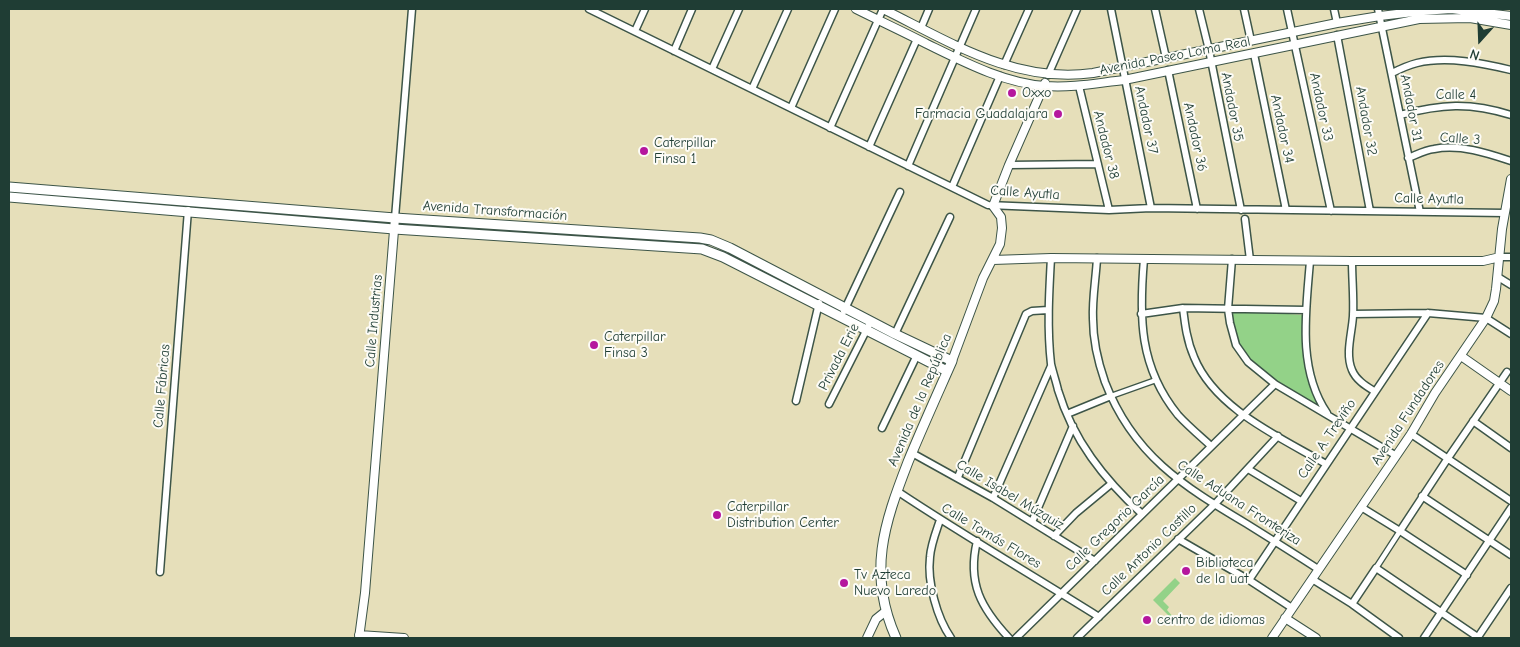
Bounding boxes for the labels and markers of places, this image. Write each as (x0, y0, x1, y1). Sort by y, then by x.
place label: Oxxo (1022, 85, 1051, 101)
marker: Oxxo (1006, 87, 1018, 99)
place label: Farmacia Guadalajara (915, 106, 1048, 122)
marker: Farmacia Guadalajara (1052, 108, 1064, 120)
place label: Caterpillar Finsa 1 (654, 135, 716, 168)
marker: Caterpillar Finsa 1 (638, 145, 650, 157)
place label: Caterpillar Finsa 3 (604, 329, 666, 362)
marker: Caterpillar Finsa 3 (588, 339, 600, 351)
place label: Caterpillar Distribution Center (727, 499, 839, 532)
marker: Caterpillar Distribution Center (711, 509, 723, 521)
place label: Biblioteca de la uat (1196, 555, 1253, 588)
marker: Biblioteca de la uat (1180, 565, 1192, 577)
place label: Tv Azteca Nuevo Laredo (854, 567, 936, 600)
marker: Tv Azteca Nuevo Laredo (838, 577, 850, 589)
place label: centro de idiomas (1157, 612, 1265, 628)
marker: centro de idiomas (1141, 614, 1153, 626)

